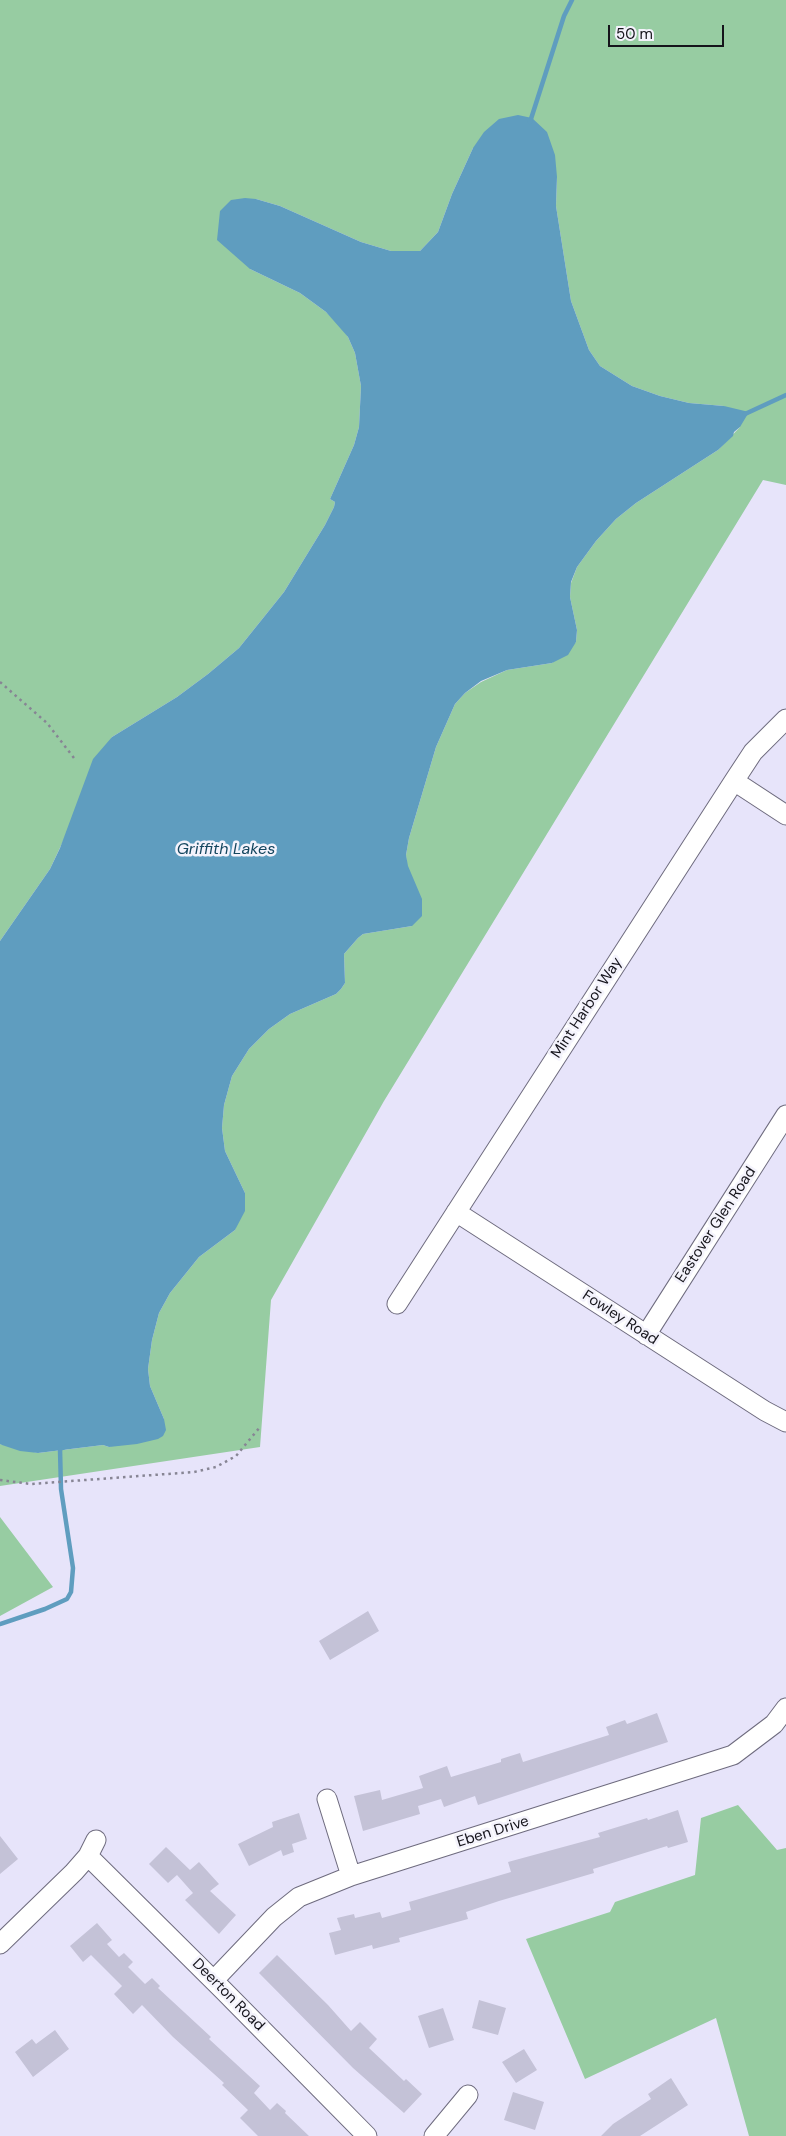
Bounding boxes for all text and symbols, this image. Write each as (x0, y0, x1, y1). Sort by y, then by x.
scale bar (611, 15, 727, 47)
text: 50 m (616, 24, 653, 44)
water label: Griffith Lakes (177, 840, 275, 860)
street label: Mint Harbor Way (548, 954, 626, 1062)
street label: Eastover Glen Road (672, 1164, 760, 1286)
street label: Fowley Road (579, 1287, 661, 1349)
street label: Eben Drive (455, 1813, 531, 1851)
street label: Deerton Road (188, 1955, 268, 2035)

